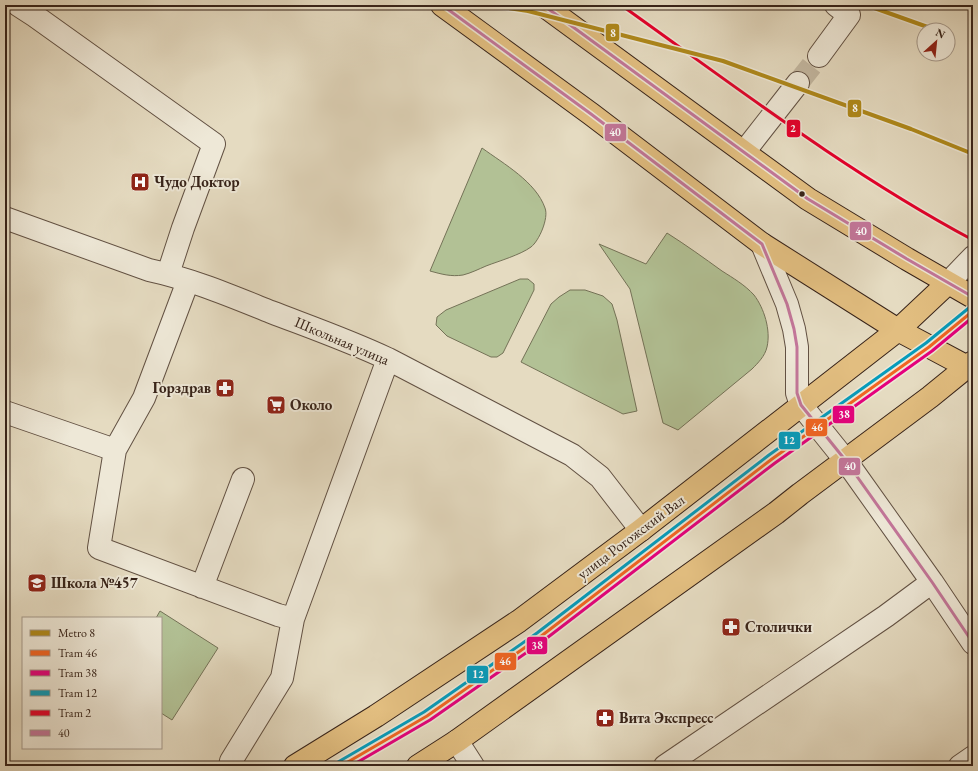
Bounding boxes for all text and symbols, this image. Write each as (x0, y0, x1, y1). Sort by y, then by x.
north arrow (916, 22, 956, 62)
line badge: 8 (605, 23, 620, 42)
text: N (933, 25, 948, 41)
text: 8 (610, 26, 616, 40)
line badge: 8 (847, 99, 862, 118)
text: 8 (852, 101, 858, 115)
line badge: 2 (786, 119, 801, 138)
text: 2 (790, 121, 796, 135)
line badge: 40 (604, 123, 627, 142)
text: 40 (609, 125, 621, 139)
hospital icon: Чудо Доктор (129, 171, 151, 193)
place label: Чудо Доктор (154, 172, 240, 191)
unlabelled marker (797, 189, 807, 199)
line badge: 40 (849, 221, 872, 241)
text: 40 (855, 224, 867, 238)
street label: Школьная улица (292, 312, 392, 369)
pharmacy icon: Горздрав (214, 377, 236, 399)
place label: Горздрав (152, 378, 211, 397)
supermarket icon: Около (265, 394, 287, 416)
place label: Около (290, 395, 333, 414)
line badge: 38 (832, 405, 855, 424)
text: 38 (838, 407, 850, 421)
line badge: 46 (805, 418, 828, 437)
text: 46 (811, 420, 823, 434)
line badge: 12 (778, 431, 801, 450)
text: 12 (783, 433, 795, 447)
line badge: 40 (838, 457, 861, 476)
text: 40 (844, 459, 856, 473)
street label: улица Рогожский Вал (573, 490, 688, 583)
school or university icon: Школа №457 (26, 572, 48, 594)
place label: Школа №457 (51, 573, 138, 592)
pharmacy icon: Столички (720, 616, 742, 638)
legend (22, 617, 162, 749)
place label: Столички (745, 617, 812, 636)
text: Metro 8 (58, 625, 95, 641)
line badge: 38 (526, 636, 548, 655)
text: 38 (531, 638, 543, 652)
text: Tram 46 (58, 645, 97, 661)
line badge: 46 (494, 652, 517, 671)
text: 46 (499, 654, 511, 668)
text: Tram 38 (58, 665, 97, 681)
line badge: 12 (466, 665, 489, 684)
text: 12 (472, 667, 484, 681)
text: Tram 12 (58, 685, 97, 701)
text: Tram 2 (58, 705, 91, 721)
pharmacy icon: Вита Экспресс (594, 707, 616, 729)
place label: Вита Экспресс (619, 708, 713, 727)
text: 40 (58, 725, 70, 741)

